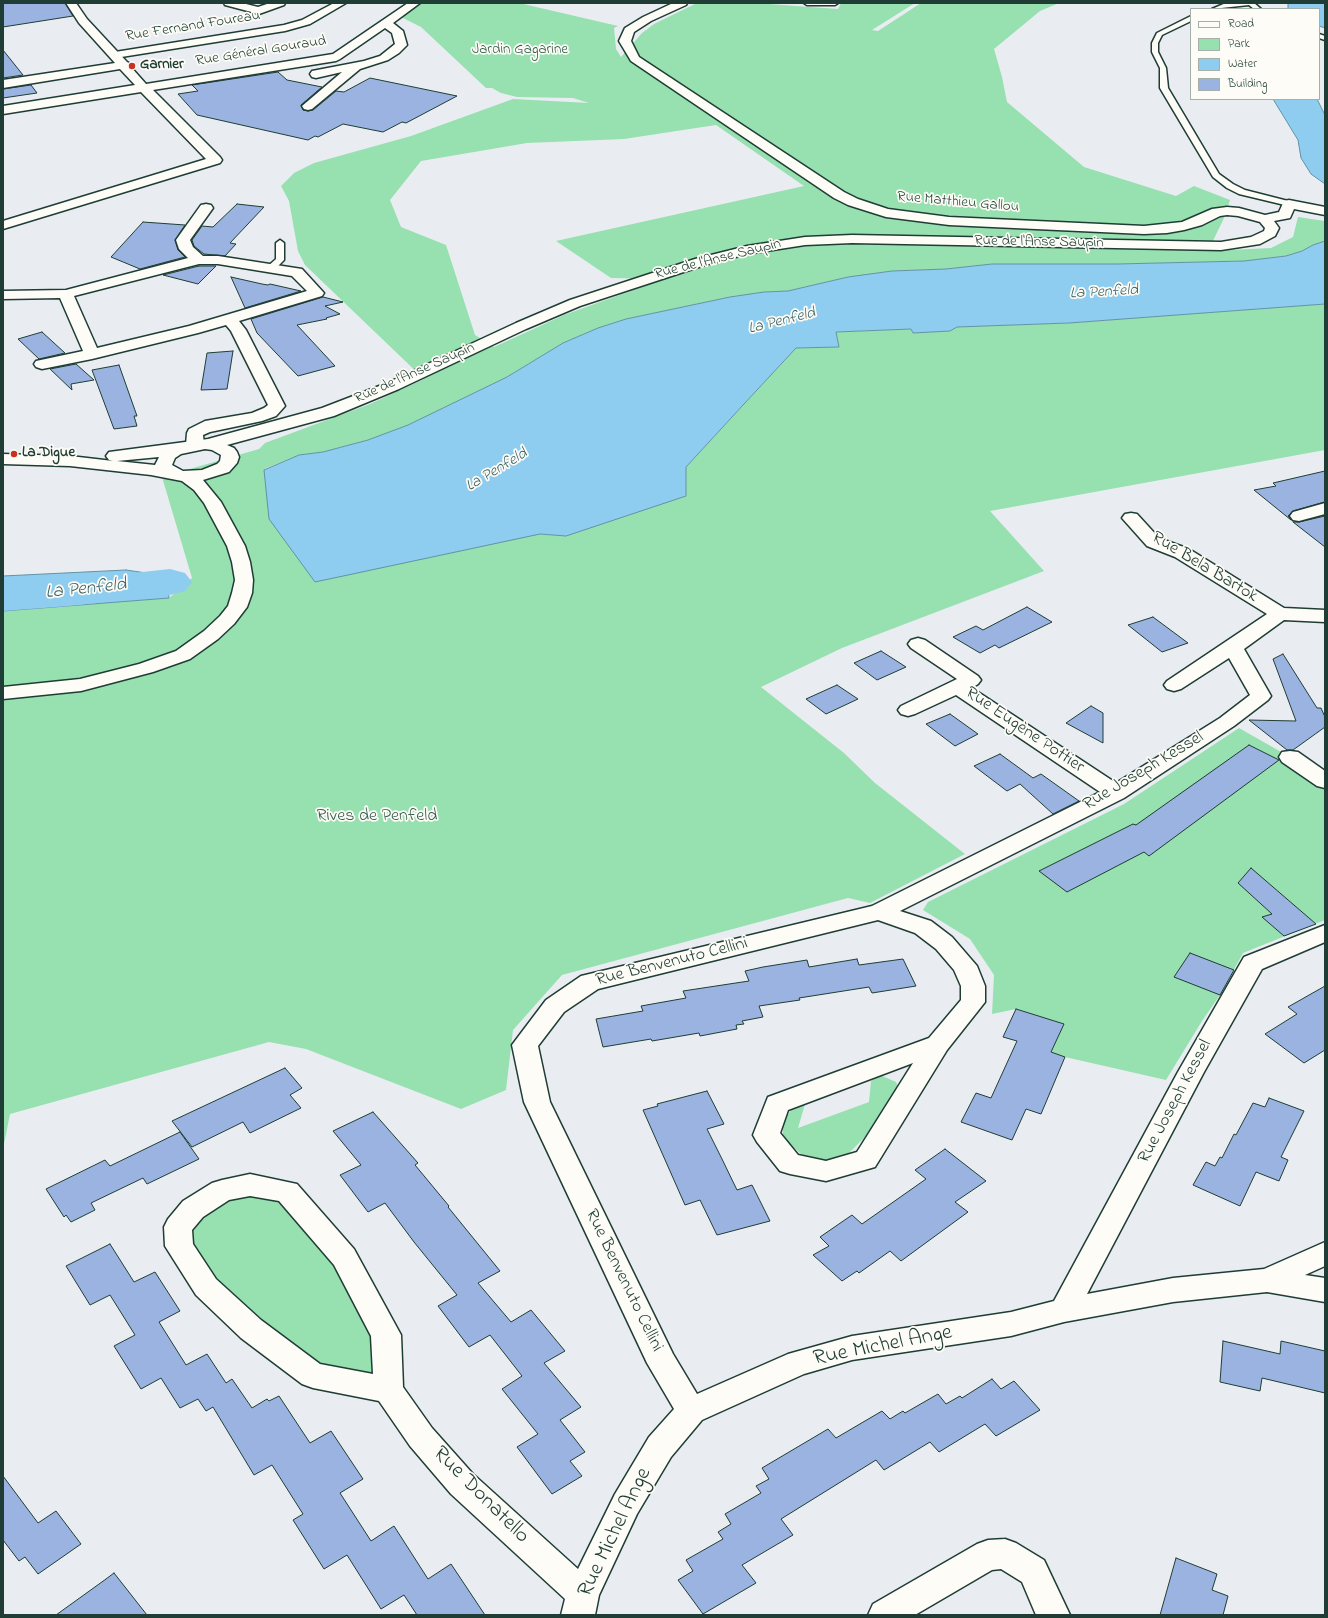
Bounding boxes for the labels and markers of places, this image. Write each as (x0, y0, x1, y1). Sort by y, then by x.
place label: Garnier (140, 57, 184, 75)
marker: Garnier (127, 61, 137, 71)
place label: La Digue (22, 445, 75, 463)
marker: La Digue (9, 449, 19, 459)

